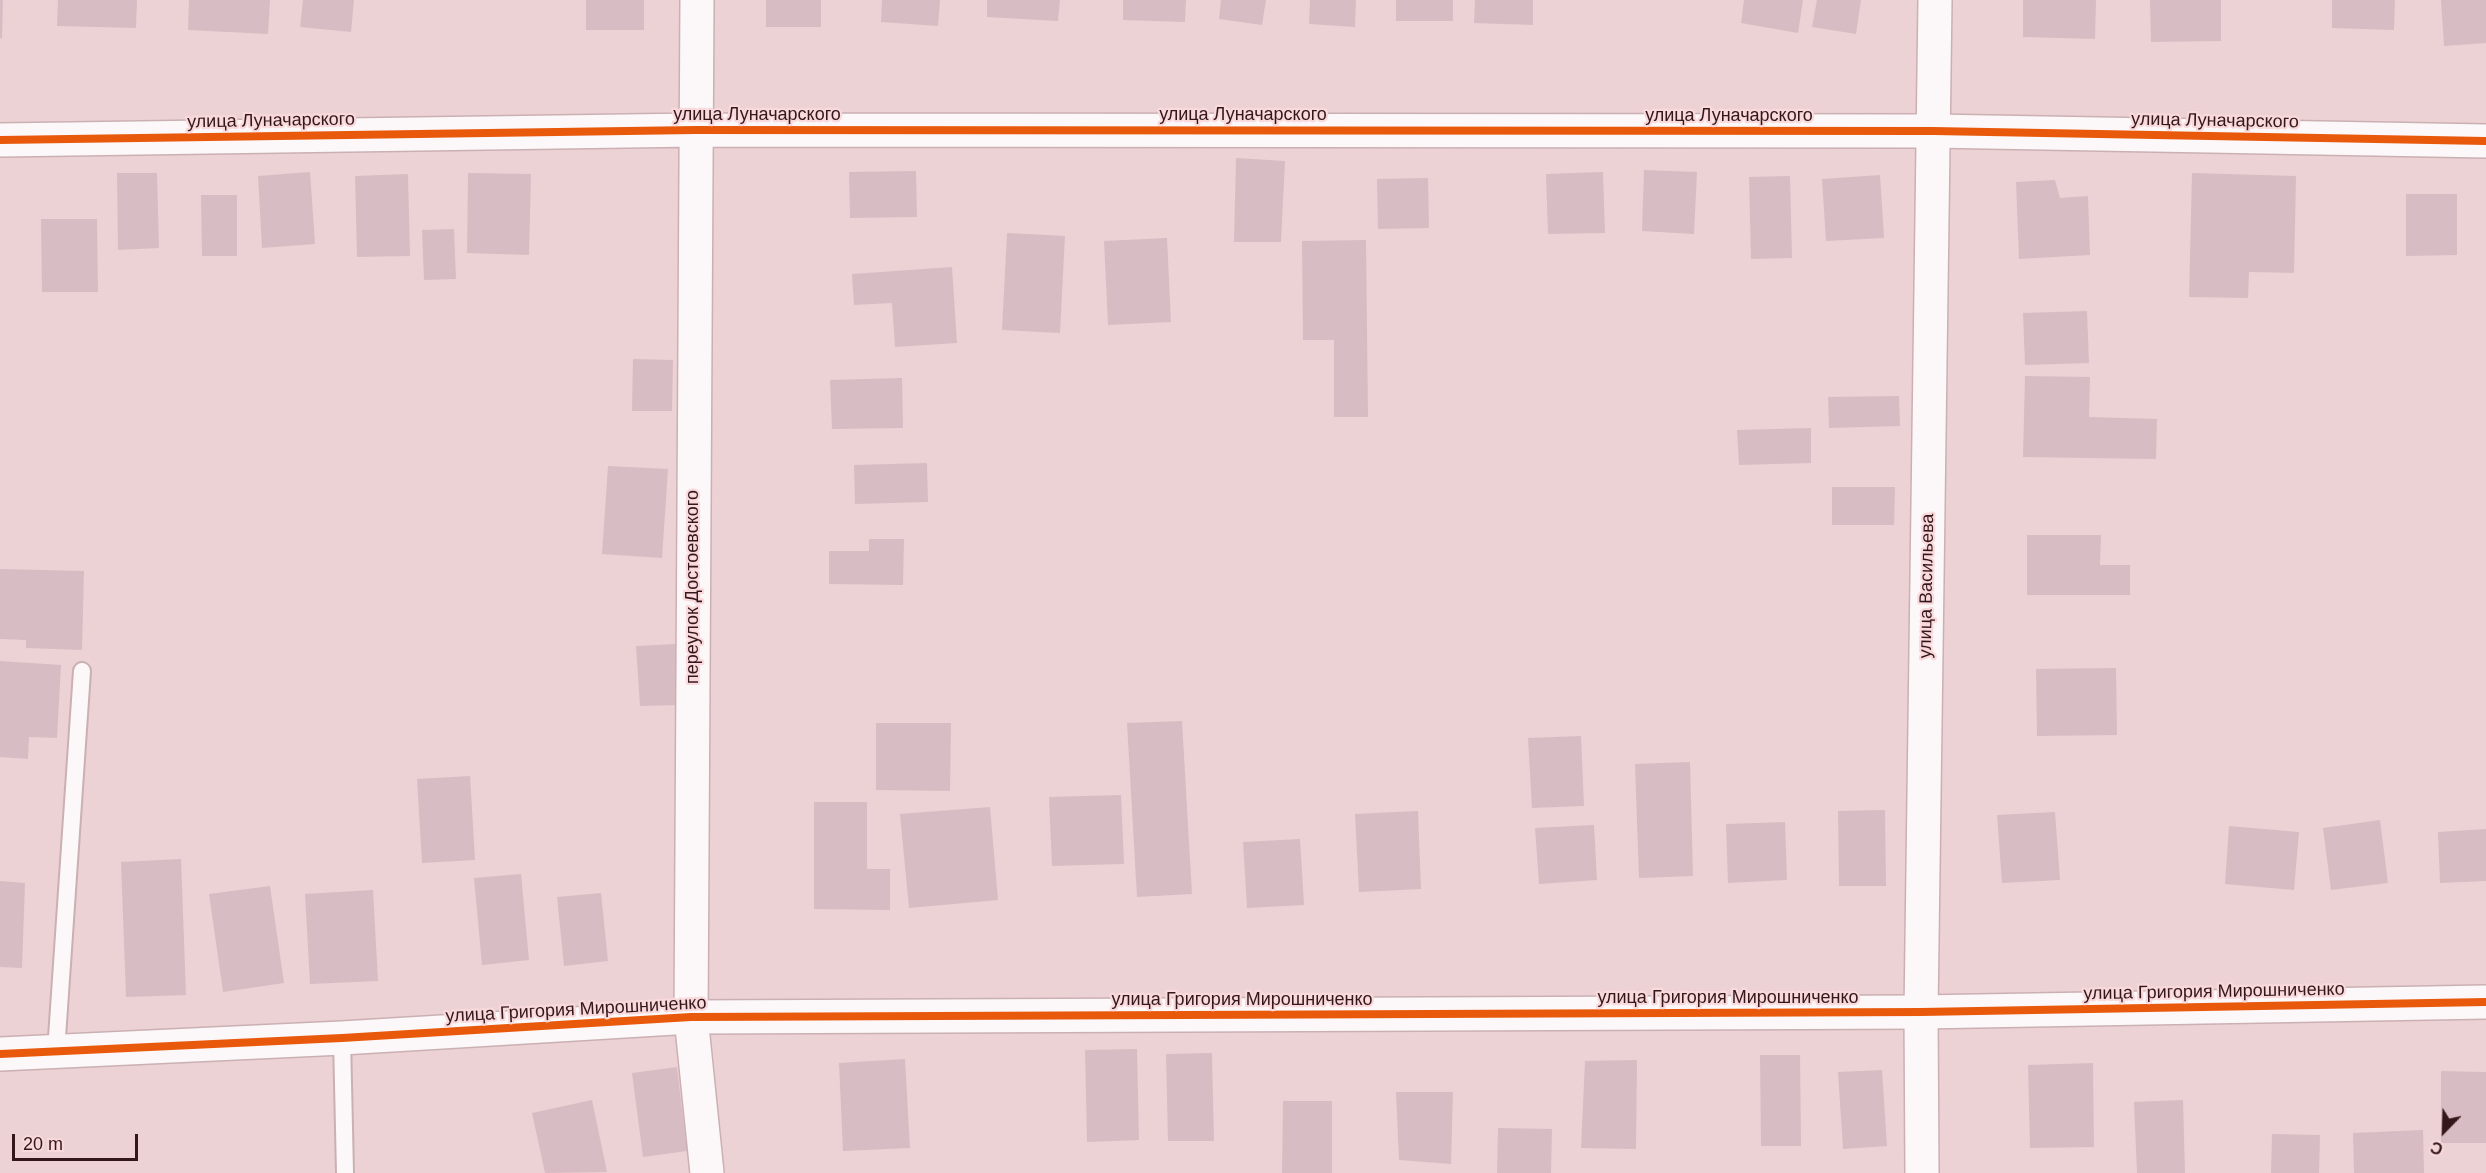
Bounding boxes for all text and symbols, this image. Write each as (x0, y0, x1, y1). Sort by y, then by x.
street label: улица Луначарского (673, 104, 841, 126)
street label: улица Луначарского (1159, 104, 1327, 126)
street label: улица Луначарского (1645, 105, 1813, 127)
street label: улица Луначарского (187, 109, 355, 133)
street label: улица Луначарского (2131, 109, 2299, 133)
street label: переулок Достоевского (682, 490, 704, 684)
street label: улица Васильева (1915, 513, 1939, 659)
street label: улица Григория Мирошниченко (2083, 979, 2345, 1005)
street label: улица Григория Мирошниченко (1597, 987, 1859, 1009)
street label: улица Григория Мирошниченко (1111, 989, 1373, 1011)
street label: улица Григория Мирошниченко (445, 992, 707, 1028)
north arrow (2414, 1101, 2474, 1161)
scale bar (15, 1122, 141, 1160)
text: 20 m (23, 1134, 63, 1154)
text: С (2428, 1138, 2445, 1158)

